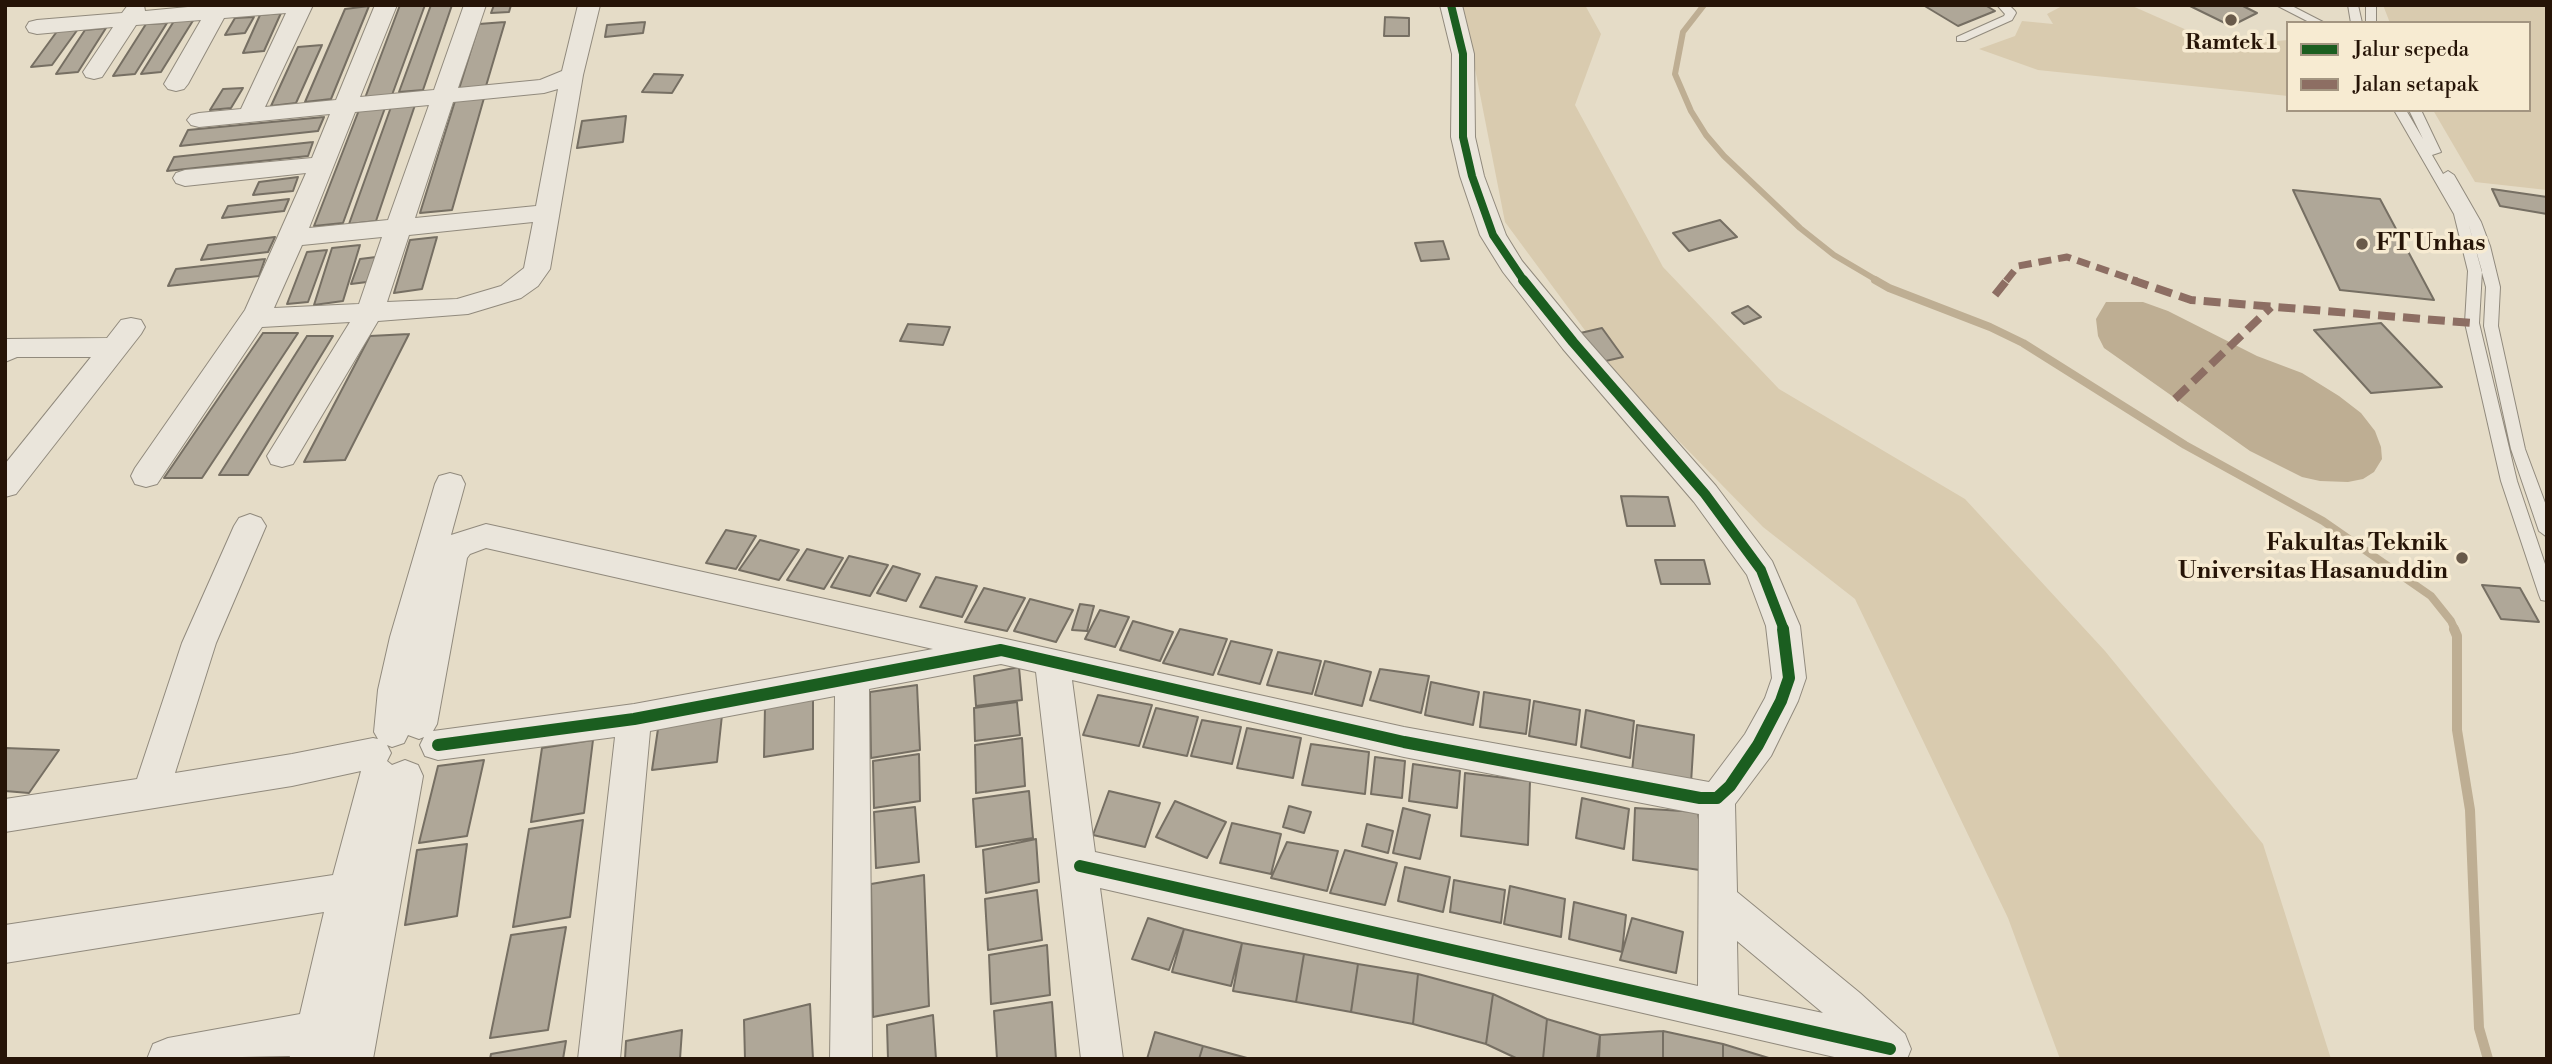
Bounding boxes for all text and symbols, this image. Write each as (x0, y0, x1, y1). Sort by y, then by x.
marker: Ramtek 1 (2223, 12, 2239, 28)
legend (2286, 21, 2531, 112)
place label: Ramtek 1 (2185, 31, 2277, 57)
text: Jalur sepeda (2353, 37, 2469, 63)
text: Jalan setapak (2353, 72, 2478, 98)
place label: FT Unhas (2376, 230, 2486, 258)
marker: FT Unhas (2354, 236, 2370, 252)
place label: Fakultas Teknik Universitas Hasanuddin (2178, 530, 2448, 586)
marker: Fakultas Teknik Universitas Hasanuddin (2454, 550, 2470, 566)

